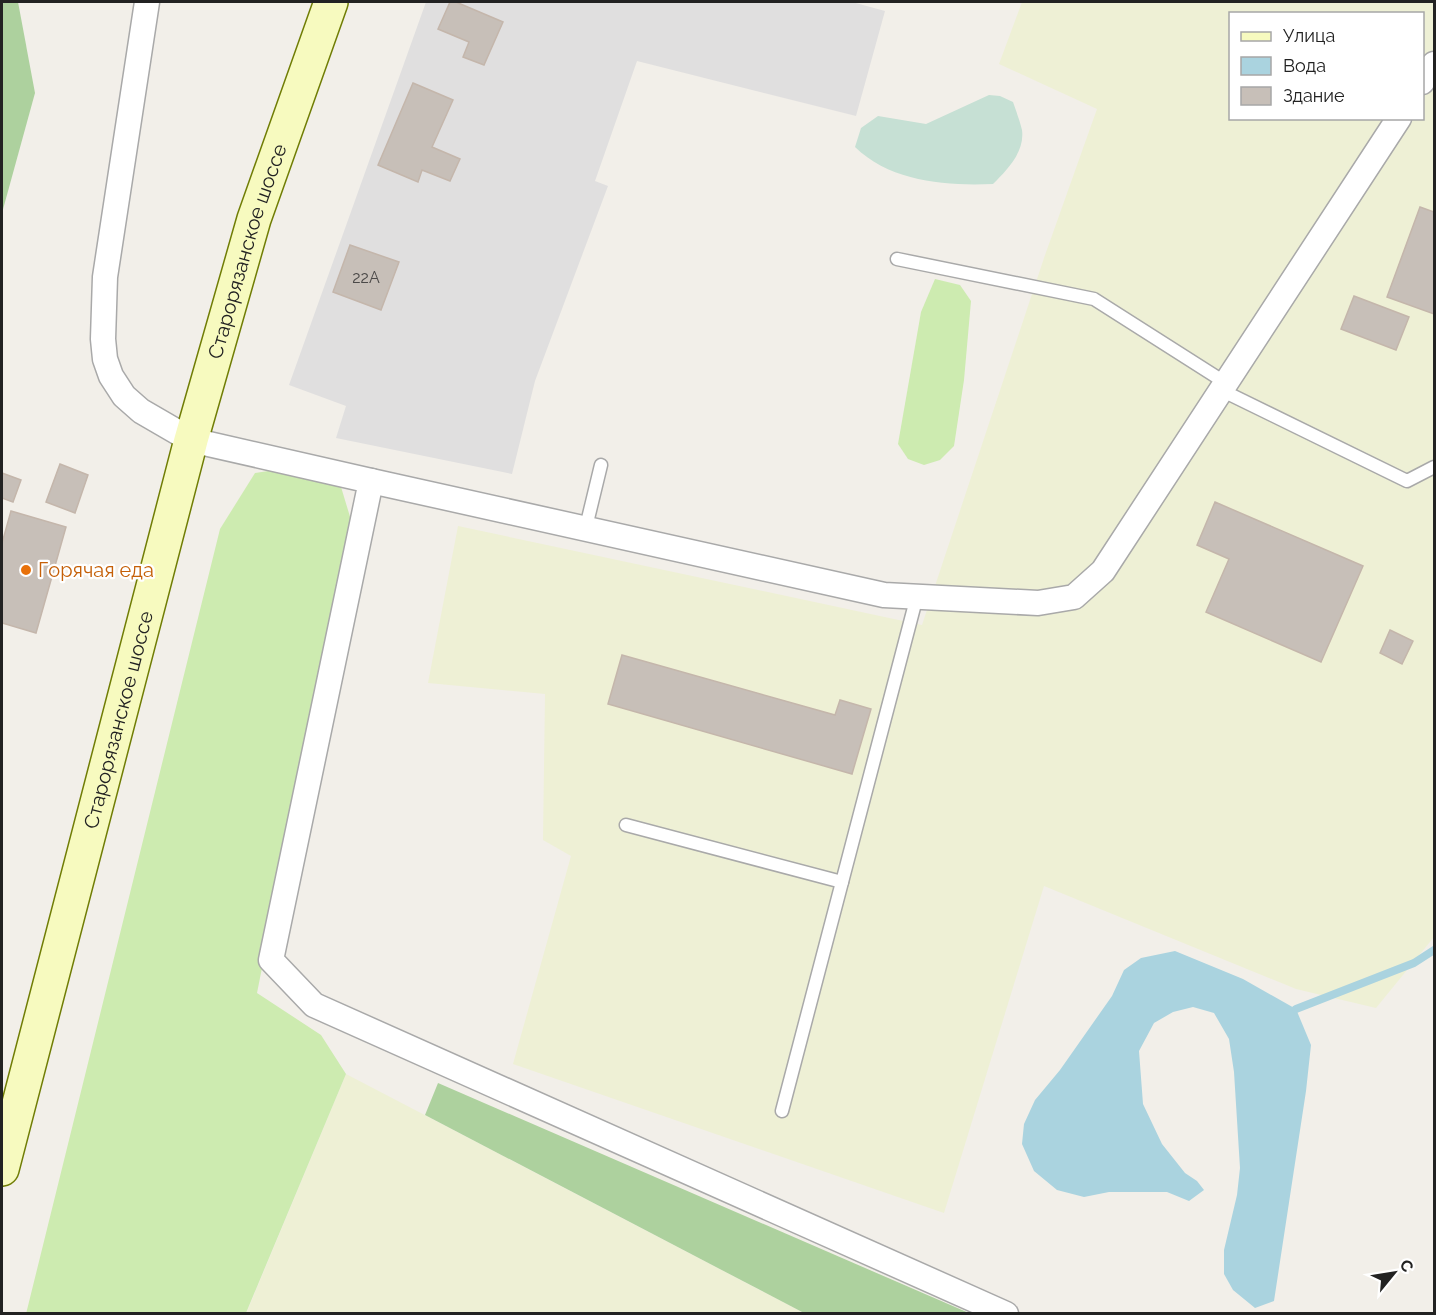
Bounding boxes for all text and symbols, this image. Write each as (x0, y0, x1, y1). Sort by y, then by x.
legend (1229, 12, 1424, 120)
text: Улица (1283, 25, 1335, 46)
text: Вода (1283, 55, 1326, 76)
text: Здание (1283, 85, 1345, 106)
street label: Старорязанское шоссе (203, 140, 292, 362)
house number: 22А (352, 268, 380, 287)
place label: Горячая еда (38, 558, 154, 582)
marker: Горячая еда (19, 563, 33, 577)
street label: Старорязанское шоссе (79, 608, 158, 831)
north arrow (1364, 1243, 1424, 1303)
text: С (1396, 1256, 1418, 1275)

